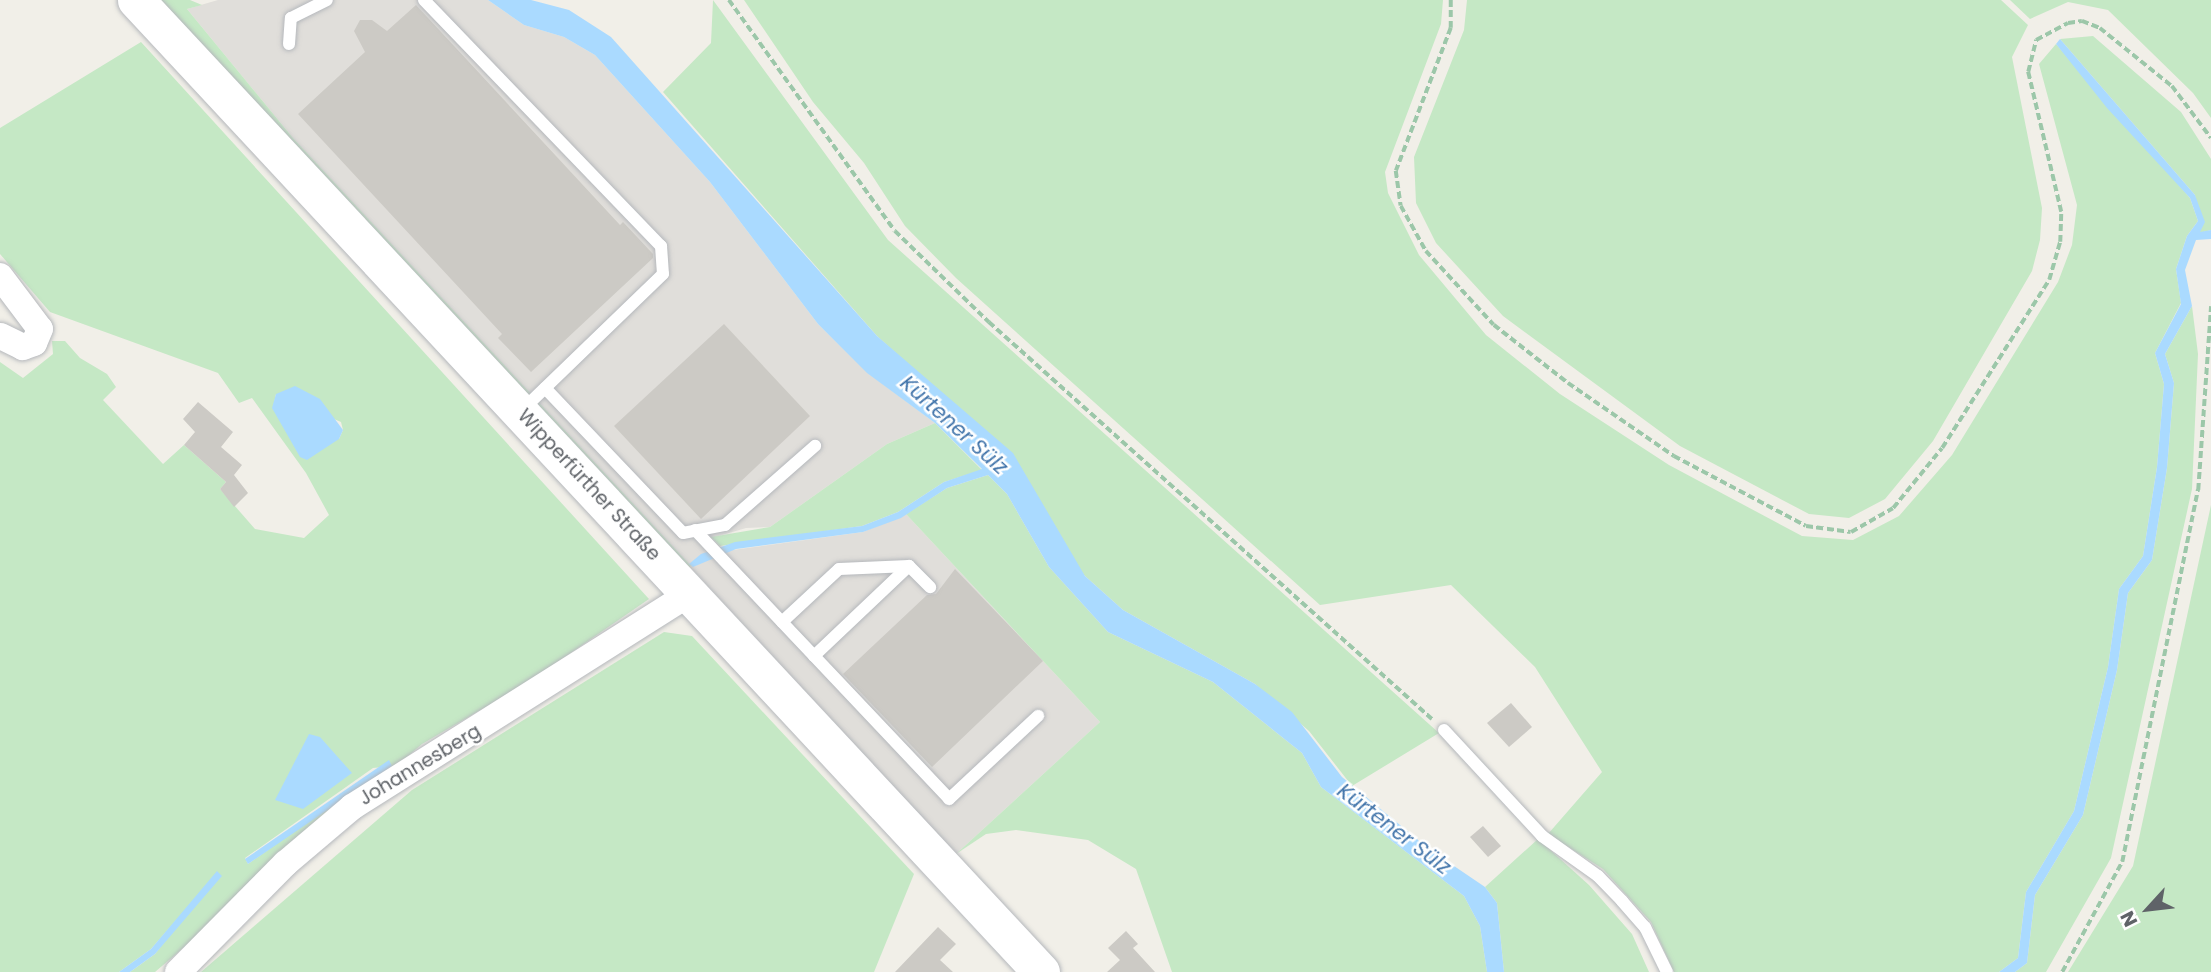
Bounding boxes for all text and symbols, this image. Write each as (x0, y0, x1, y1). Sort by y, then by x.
water label: Kürtener Sülz (895, 370, 1013, 480)
street label: Wipperfürther Straße (513, 404, 665, 566)
street label: Johannesberg (355, 720, 485, 810)
water label: Kürtener Sülz (1332, 778, 1456, 880)
north arrow (2113, 874, 2183, 944)
text: N (2114, 906, 2144, 931)

